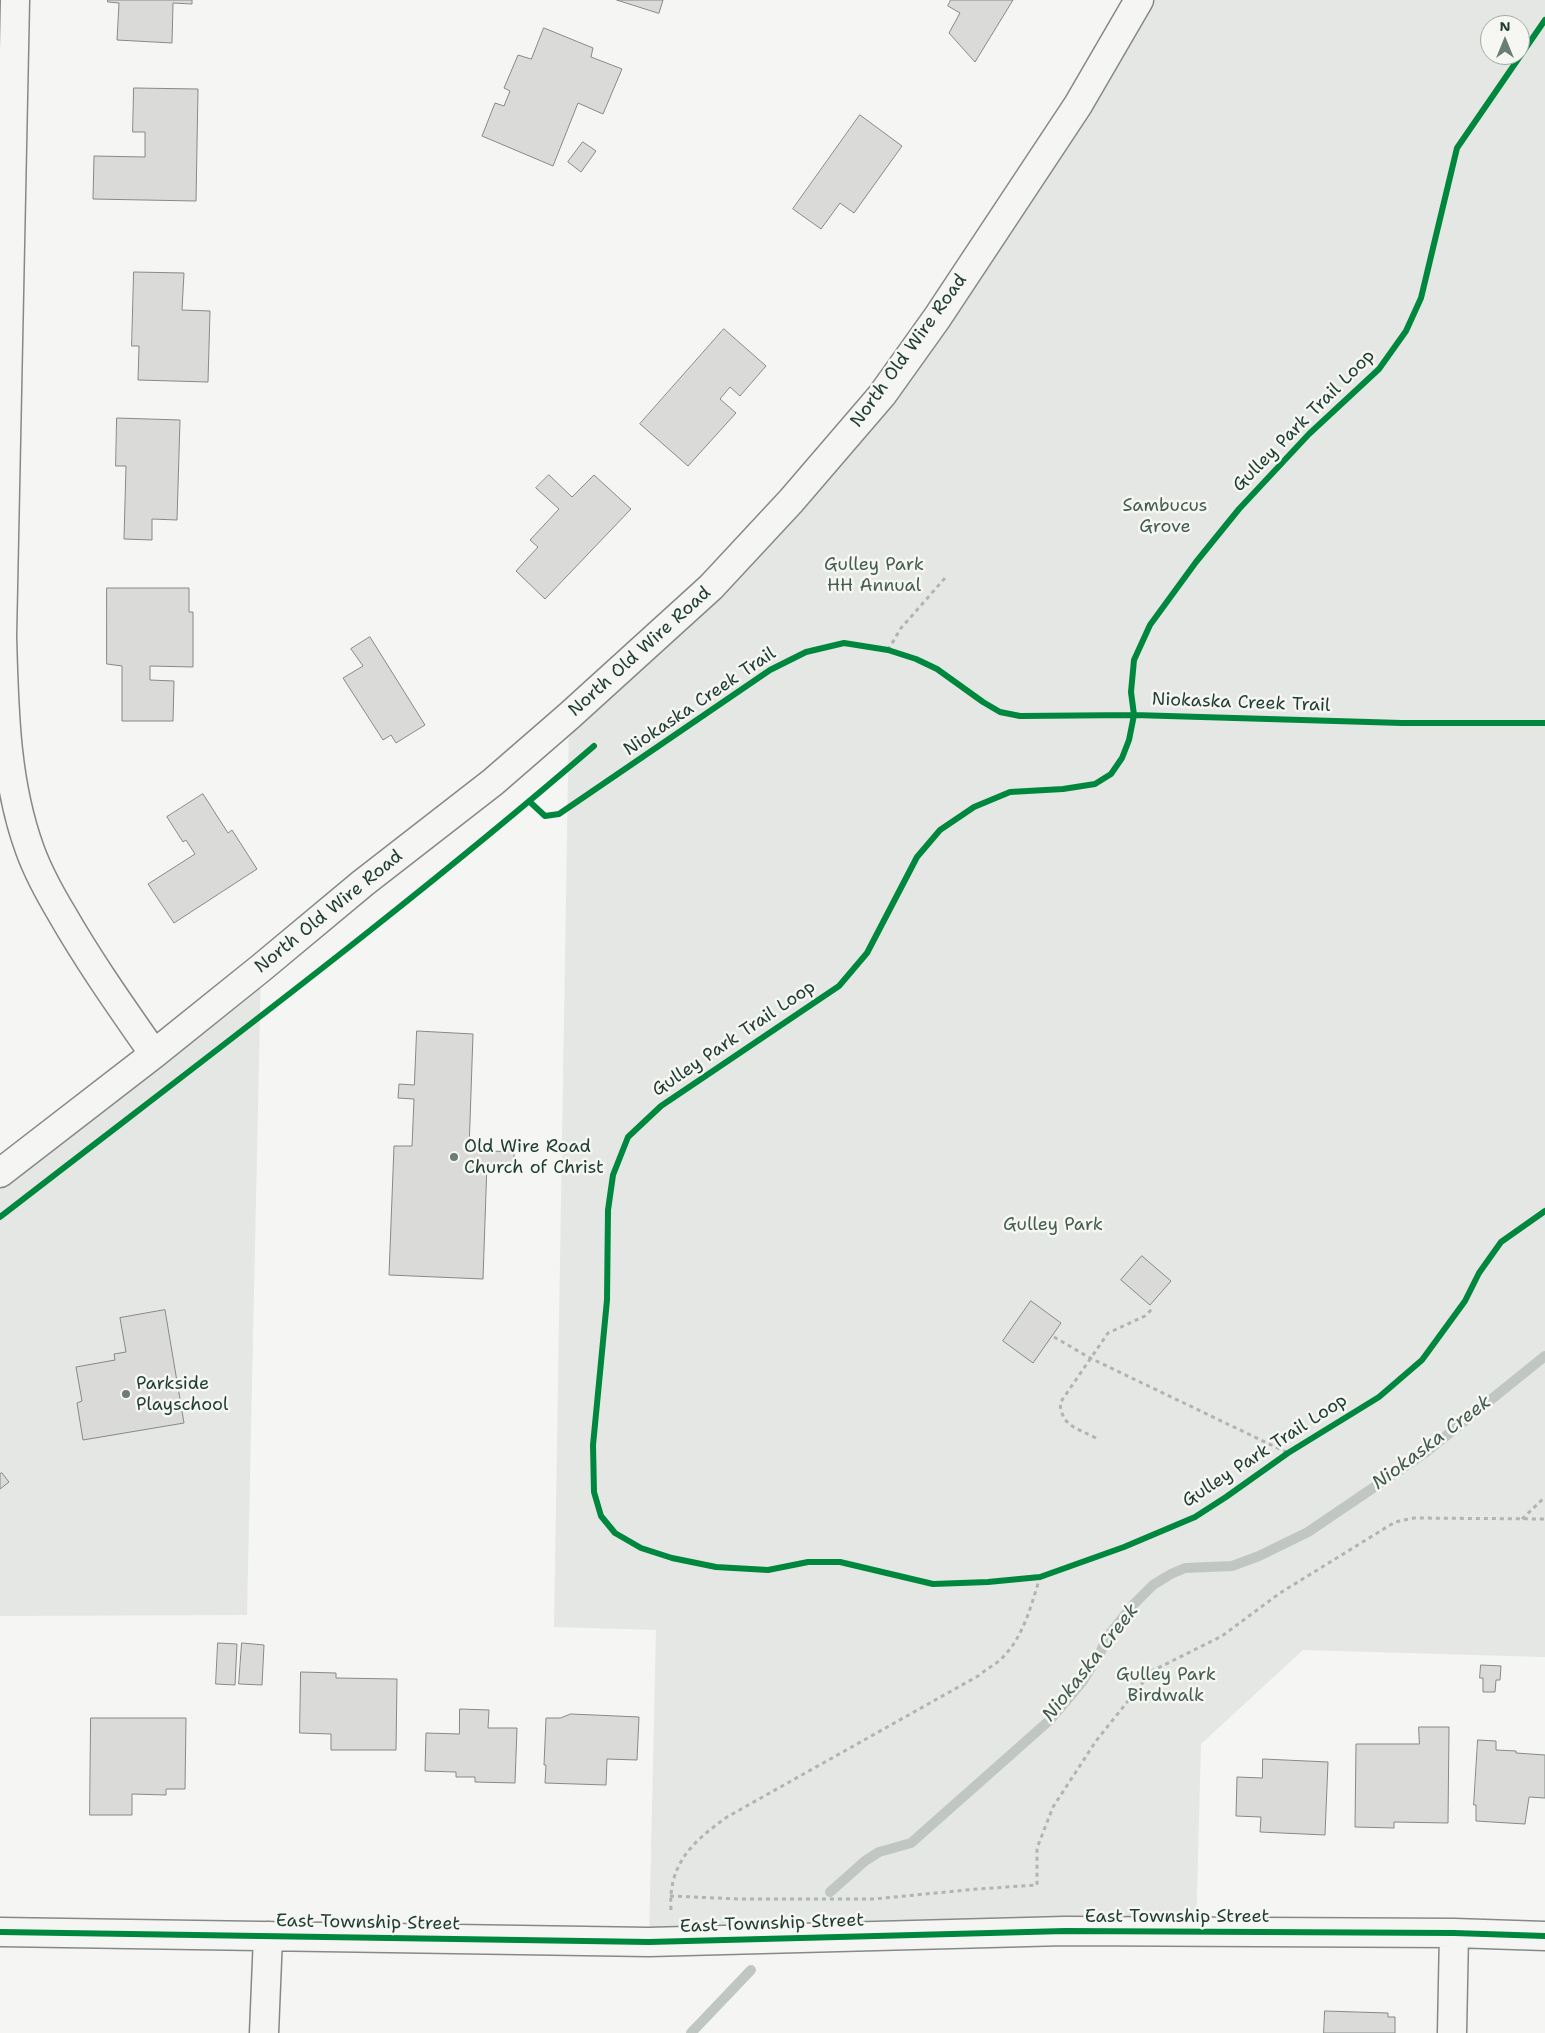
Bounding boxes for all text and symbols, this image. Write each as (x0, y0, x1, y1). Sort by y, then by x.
north arrow (1480, 15, 1530, 65)
text: N (1499, 17, 1511, 35)
street label: North Old Wire Road (846, 270, 972, 432)
street label: Gulley Park Trail Loop (1228, 345, 1380, 497)
park label: Sambucus Grove (1122, 495, 1208, 538)
park label: Gulley Park HH Annual (824, 554, 924, 596)
street label: North Old Wire Road (564, 582, 716, 722)
street label: Niokaska Creek Trail (620, 643, 780, 761)
street label: Niokaska Creek Trail (1151, 689, 1331, 717)
street label: North Old Wire Road (251, 846, 407, 978)
street label: Gulley Park Trail Loop (648, 976, 820, 1102)
place label: Old Wire Road Church of Christ (464, 1136, 604, 1178)
marker: Old Wire Road Church of Christ (448, 1151, 460, 1163)
park label: Gulley Park (1003, 1214, 1103, 1236)
place label: Parkside Playschool (136, 1373, 228, 1416)
marker: Parkside Playschool (120, 1388, 132, 1400)
street label: Gulley Park Trail Loop (1179, 1390, 1351, 1512)
water label: Niokaska Creek (1368, 1391, 1496, 1495)
water label: Niokaska Creek (1038, 1600, 1144, 1726)
park label: Gulley Park Birdwalk (1116, 1664, 1216, 1706)
street label: East Township Street (1085, 1906, 1269, 1928)
street label: East Township Street (679, 1910, 865, 1938)
street label: East Township Street (276, 1911, 460, 1935)

